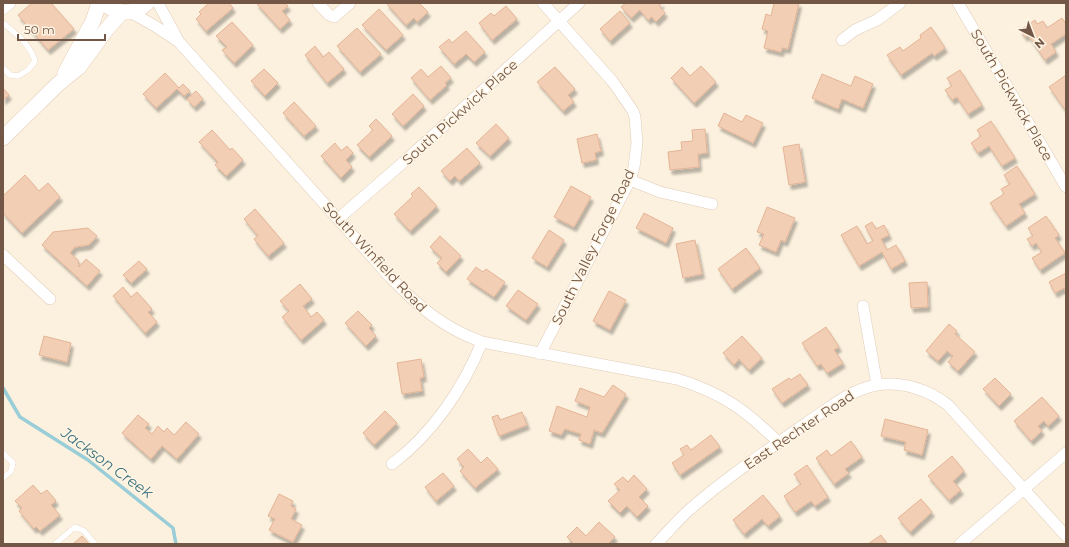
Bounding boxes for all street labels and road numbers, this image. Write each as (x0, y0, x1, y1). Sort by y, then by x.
street label: South Pickwick Place (967, 26, 1057, 164)
street label: South Pickwick Place (398, 55, 522, 169)
street label: South Valley Forge Road (547, 166, 639, 328)
street label: South Winfield Road (319, 198, 431, 316)
street label: East Rechter Road (740, 386, 858, 474)

